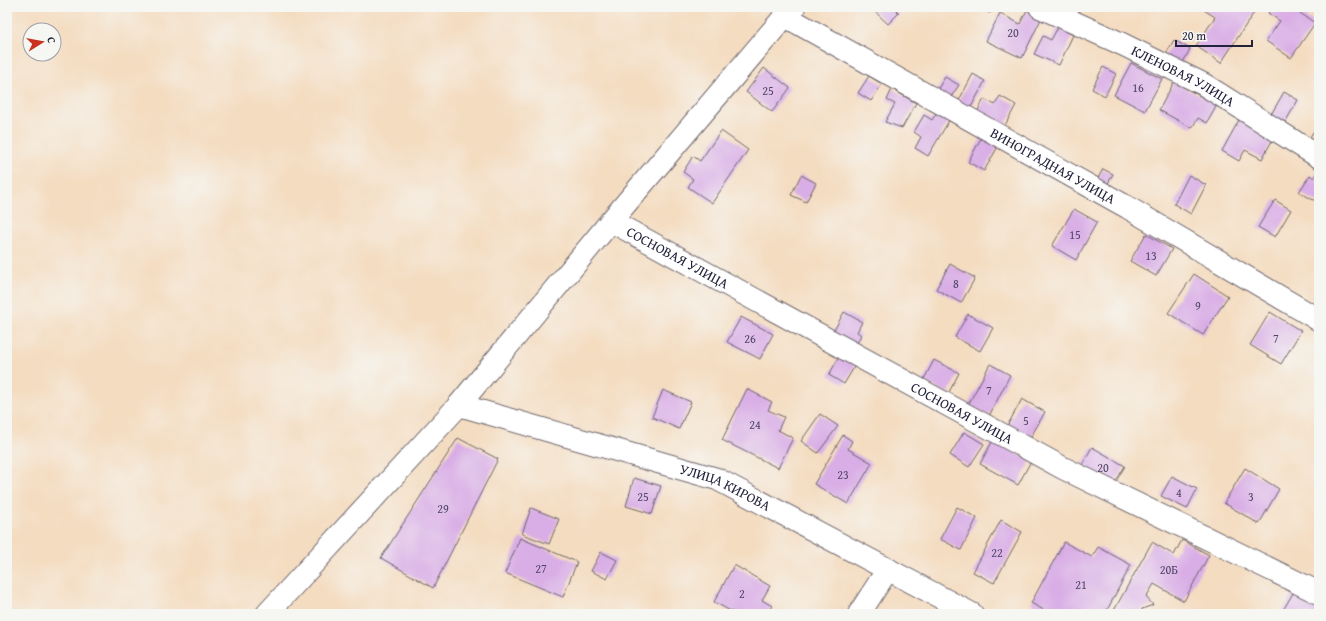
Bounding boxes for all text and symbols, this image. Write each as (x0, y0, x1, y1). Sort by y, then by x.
north arrow (22, 22, 62, 62)
scale bar (1176, 22, 1252, 48)
house number: 20 (1007, 24, 1019, 41)
text: 20 m (1182, 27, 1206, 44)
text: С (43, 36, 60, 45)
street label: КЛЕНОВАЯ УЛИЦА (1128, 40, 1239, 112)
house number: 16 (1132, 79, 1144, 96)
house number: 25 (762, 82, 774, 99)
street label: ВИНОГРАДНАЯ УЛИЦА (987, 123, 1120, 209)
street label: СОСНОВАЯ УЛИЦА (623, 221, 733, 294)
house number: 15 (1069, 226, 1081, 243)
house number: 13 (1145, 247, 1157, 264)
house number: 8 (953, 275, 959, 292)
house number: 9 (1195, 297, 1201, 314)
house number: 26 (744, 330, 756, 347)
house number: 7 (1273, 330, 1279, 347)
street label: СОСНОВАЯ УЛИЦА (907, 377, 1017, 449)
house number: 7 (986, 382, 992, 399)
house number: 5 (1023, 412, 1029, 429)
house number: 24 (749, 416, 761, 433)
street label: УЛИЦА КИРОВА (677, 459, 775, 516)
house number: 20 (1097, 459, 1109, 476)
house number: 23 (837, 466, 849, 483)
house number: 4 (1176, 484, 1182, 501)
house number: 25 (637, 488, 649, 505)
house number: 3 (1248, 488, 1254, 505)
house number: 29 (437, 500, 449, 517)
house number: 22 (991, 544, 1003, 561)
house number: 27 (535, 560, 547, 577)
house number: 20Б (1160, 561, 1178, 578)
house number: 21 (1075, 576, 1087, 593)
house number: 2 (739, 585, 745, 602)

